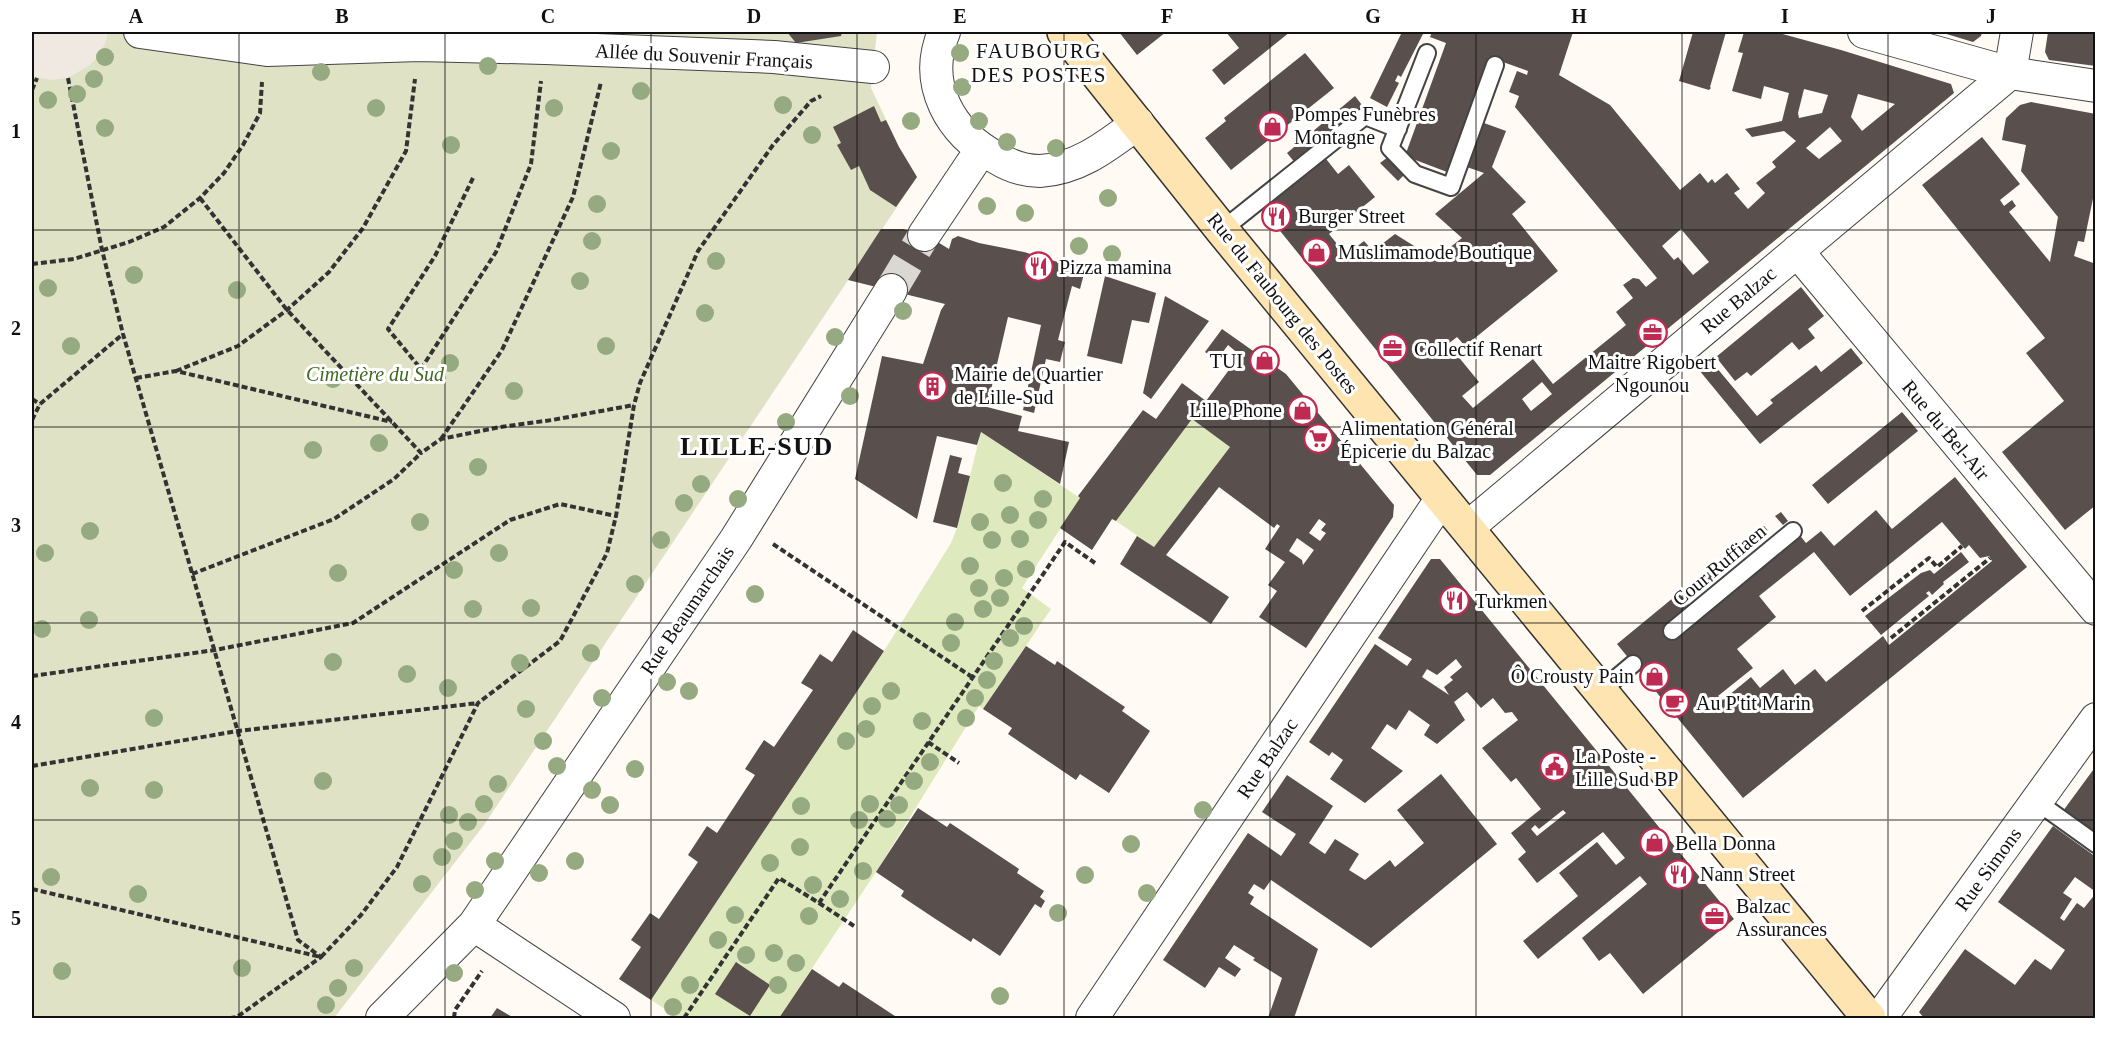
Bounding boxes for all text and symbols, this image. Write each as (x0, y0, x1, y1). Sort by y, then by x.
text: A (129, 5, 144, 27)
text: B (335, 5, 349, 27)
text: C (541, 5, 555, 27)
text: D (747, 5, 761, 27)
text: E (953, 5, 967, 27)
text: F (1161, 5, 1173, 27)
text: G (1365, 5, 1381, 27)
text: H (1571, 5, 1587, 27)
text: I (1781, 5, 1789, 27)
text: J (1986, 5, 1996, 27)
street label: Allée du Souvenir Français (594, 39, 814, 74)
district label: FAUBOURG DES POSTES (971, 39, 1107, 87)
place label: Pompes Funèbres Montagne (1294, 103, 1436, 149)
shop icon: Pompes Funèbres Montagne (1257, 110, 1289, 142)
text: 1 (11, 120, 21, 142)
restaurant icon: Burger Street (1261, 200, 1293, 232)
place label: Burger Street (1298, 205, 1405, 228)
street label: Rue du Faubourg des Postes (1202, 208, 1363, 399)
shop icon: Muslimamode Boutique (1301, 236, 1333, 268)
place label: Muslimamode Boutique (1338, 241, 1532, 264)
restaurant icon: Pizza mamina (1022, 251, 1054, 283)
place label: Pizza mamina (1059, 256, 1172, 278)
street label: Rue Balzac (1696, 262, 1780, 338)
office icon: Maitre Rigobert Ngounou (1636, 316, 1668, 348)
text: 2 (11, 317, 21, 339)
office icon: Collectif Renart (1377, 333, 1409, 365)
place label: Collectif Renart (1414, 338, 1543, 360)
shop icon: TUI (1248, 345, 1280, 377)
place label: TUI (1210, 350, 1243, 372)
place label: Maitre Rigobert Ngounou (1588, 351, 1717, 397)
park label: Cimetière du Sud (306, 363, 445, 385)
place label: Mairie de Quartier de Lille-Sud (954, 363, 1103, 408)
building icon: Mairie de Quartier de Lille-Sud (917, 370, 949, 402)
street label: Rue du Bel-Air (1898, 376, 1994, 485)
shop icon: Lille Phone (1287, 394, 1319, 426)
place label: Lille Phone (1189, 399, 1282, 421)
place label: Alimentation Général Épicerie du Balzac (1340, 417, 1514, 463)
supermarket icon: Alimentation Général Épicerie du Balzac (1303, 423, 1335, 455)
district label: LILLE-SUD (680, 432, 834, 461)
text: 3 (11, 514, 21, 536)
street label: Cour Ruffiaen (1668, 520, 1770, 610)
street label: Rue Beaumarchais (636, 541, 738, 679)
restaurant icon: Turkmen (1438, 585, 1470, 617)
place label: Turkmen (1475, 590, 1548, 612)
shop icon: Ô Crousty Pain (1639, 660, 1671, 692)
place label: Ô Crousty Pain (1511, 664, 1634, 688)
cafe icon: Au P'tit Marin (1659, 687, 1691, 719)
place label: Au P'tit Marin (1696, 692, 1811, 714)
text: 4 (11, 711, 21, 733)
street label: Rue Balzac (1232, 714, 1302, 802)
place label: La Poste - Lille Sud BP (1575, 745, 1678, 790)
public building icon: La Poste - Lille Sud BP (1538, 751, 1570, 783)
street label: Rue Simons (1951, 823, 2026, 915)
shop icon: Bella Donna (1638, 827, 1670, 859)
place label: Bella Donna (1675, 832, 1776, 854)
restaurant icon: Nann Street (1663, 858, 1695, 890)
place label: Nann Street (1700, 863, 1795, 885)
place label: Balzac Assurances (1736, 895, 1827, 940)
office icon: Balzac Assurances (1699, 901, 1731, 933)
text: 5 (11, 907, 21, 929)

